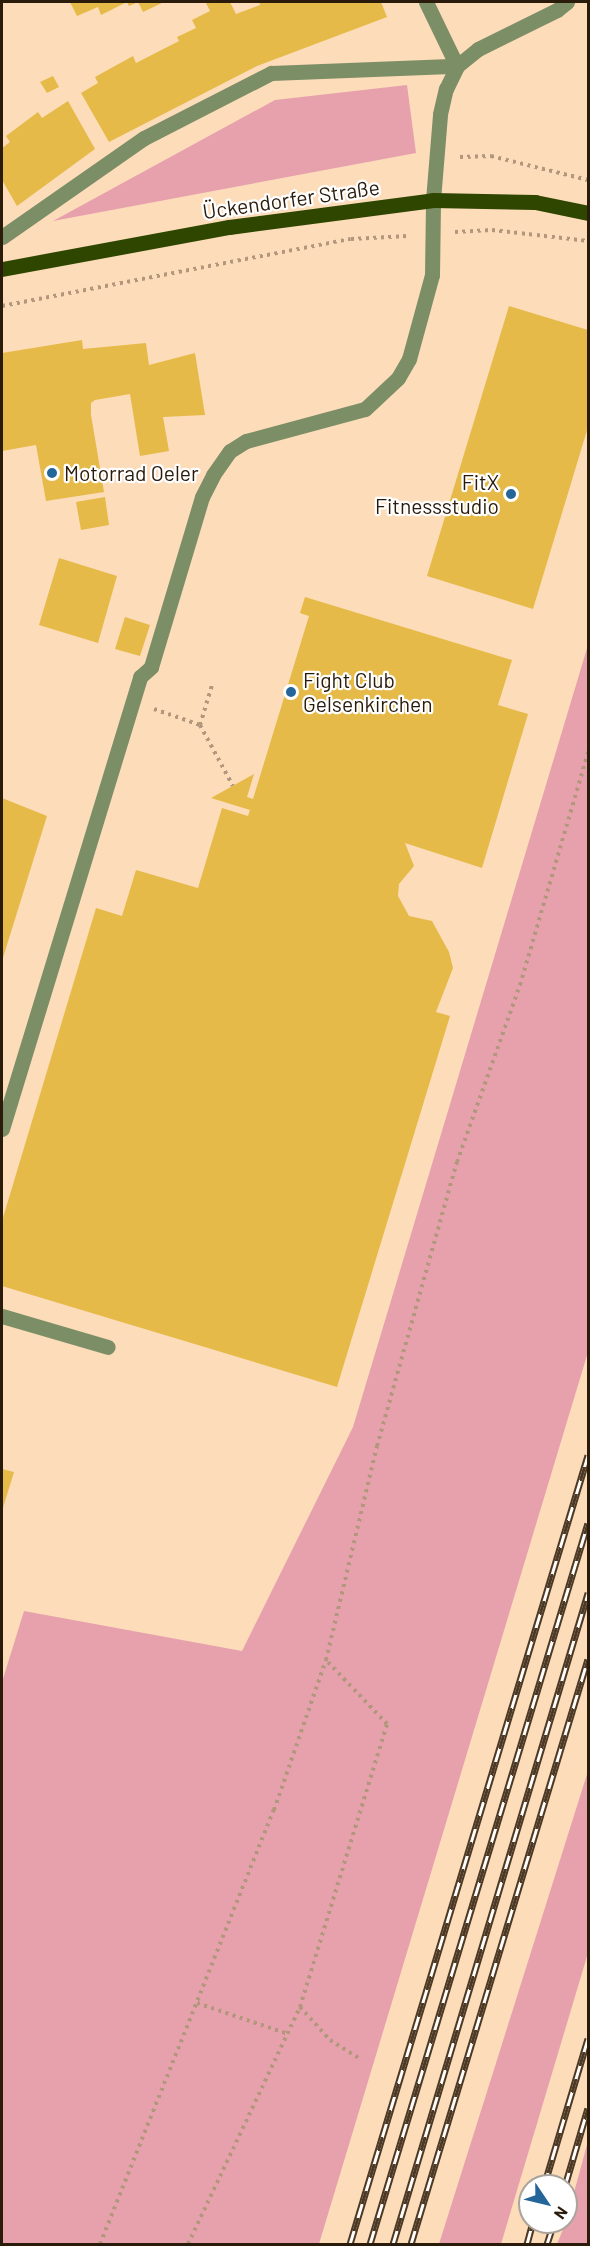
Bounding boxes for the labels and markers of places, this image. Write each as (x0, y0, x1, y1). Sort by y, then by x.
place label: Motorrad Oeler (64, 460, 199, 486)
marker: Motorrad Oeler (45, 466, 59, 480)
place label: FitX Fitnessstudio (375, 469, 499, 519)
marker: FitX Fitnessstudio (504, 487, 518, 501)
place label: Fight Club Gelsenkirchen (303, 667, 432, 717)
marker: Fight Club Gelsenkirchen (284, 685, 298, 699)

